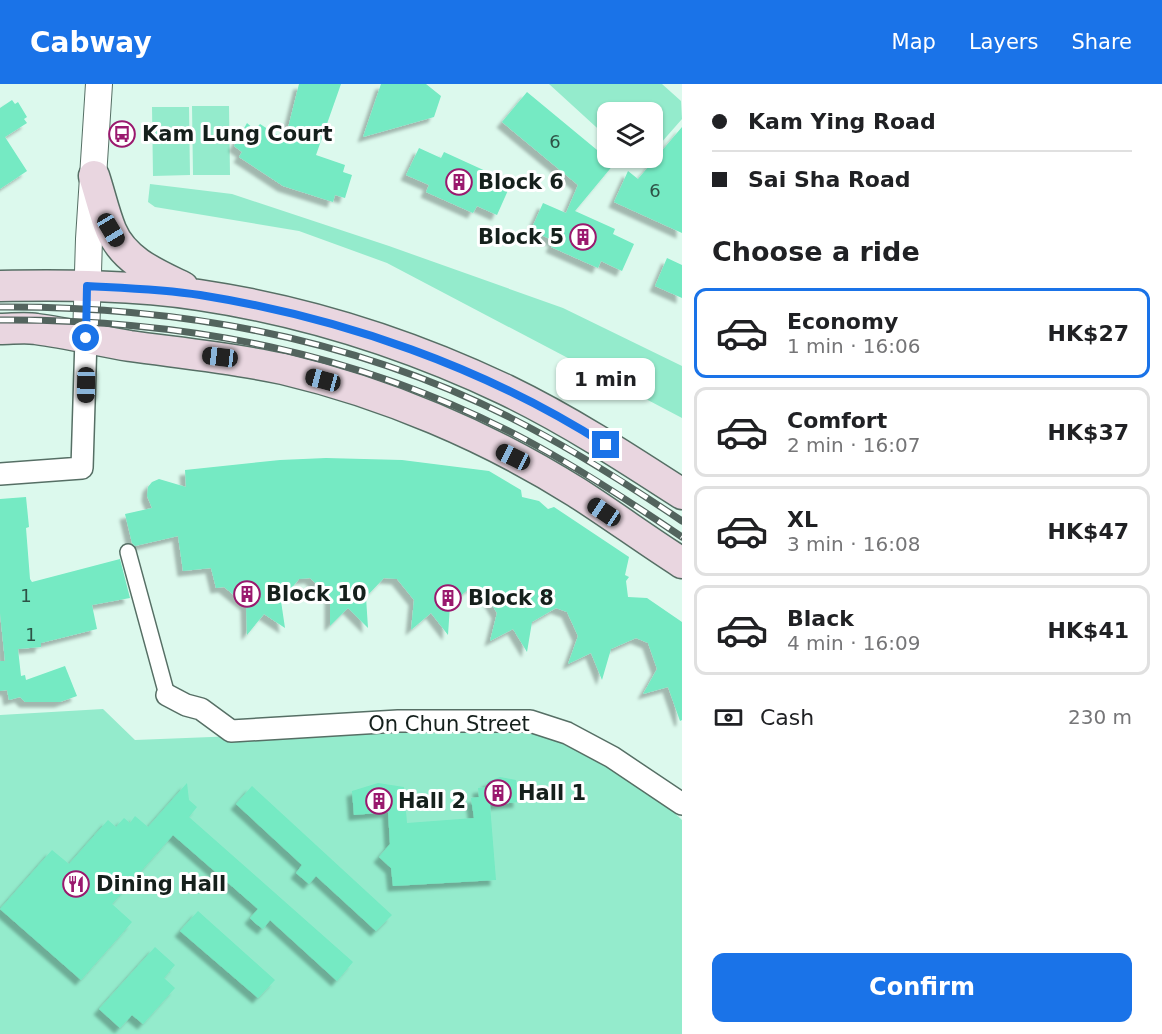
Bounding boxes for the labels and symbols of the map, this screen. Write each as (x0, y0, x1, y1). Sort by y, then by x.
bus stop icon: Kam Lung Court (107, 119, 137, 149)
place label: Kam Lung Court (142, 122, 332, 146)
house number: 6 (549, 131, 561, 152)
building icon: Block 6 (444, 167, 474, 197)
place label: Block 6 (478, 170, 564, 194)
house number: 6 (649, 180, 661, 201)
car (94, 210, 128, 250)
building icon: Block 5 (568, 222, 598, 252)
place label: Block 5 (478, 225, 564, 249)
route start (72, 324, 99, 351)
car (201, 346, 239, 368)
callout: 1 min (556, 358, 656, 400)
car (77, 367, 95, 403)
car (303, 367, 343, 393)
route end (592, 431, 619, 458)
car (493, 441, 533, 473)
car (584, 494, 624, 530)
building icon: Block 10 (232, 579, 262, 609)
place label: Block 10 (266, 582, 367, 606)
building icon: Block 8 (433, 583, 463, 613)
house number: 1 (20, 585, 32, 606)
place label: Block 8 (468, 586, 554, 610)
house number: 1 (25, 624, 37, 645)
street label: On Chun Street (368, 712, 530, 736)
building icon: Hall 1 (483, 778, 513, 808)
place label: Hall 1 (518, 781, 586, 805)
building icon: Hall 2 (364, 786, 394, 816)
place label: Hall 2 (398, 789, 466, 813)
restaurant icon: Dining Hall (61, 869, 91, 899)
place label: Dining Hall (96, 872, 226, 896)

